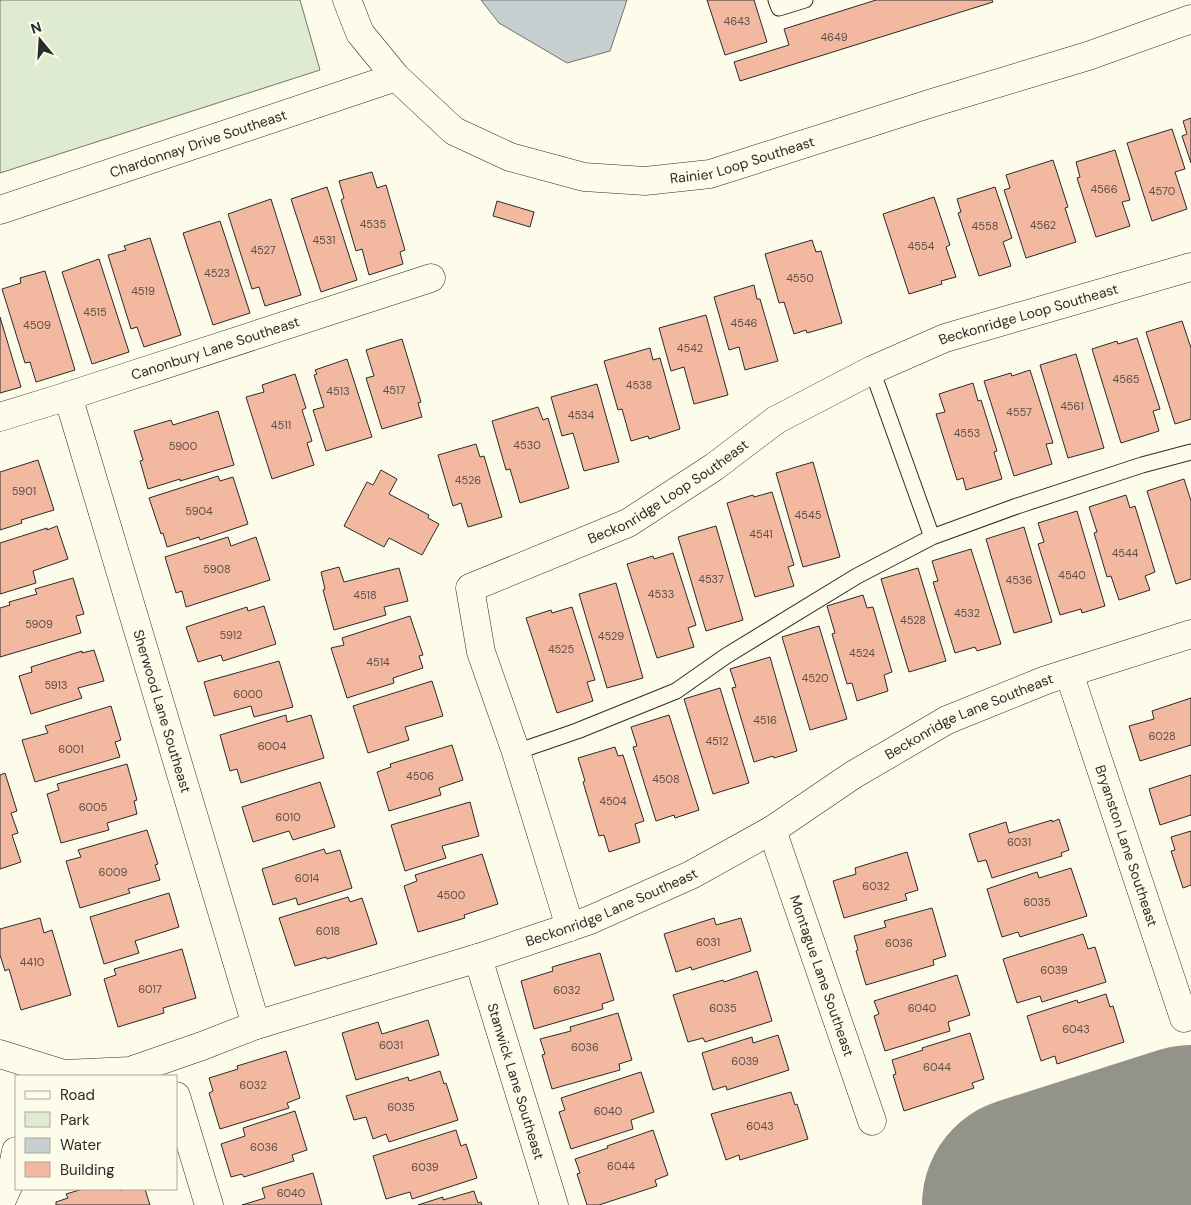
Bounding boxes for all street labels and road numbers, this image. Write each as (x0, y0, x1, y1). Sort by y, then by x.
street label: Chardonnay Drive Southeast (107, 105, 289, 182)
street label: Rainier Loop Southeast (669, 132, 817, 187)
street label: Beckonridge Loop Southeast (936, 280, 1120, 349)
street label: Canonbury Lane Southeast (129, 312, 302, 384)
street label: Beckonridge Loop Southeast (585, 435, 752, 548)
street label: Sherwood Lane Southeast (129, 627, 195, 795)
street label: Beckonridge Lane Southeast (881, 669, 1055, 763)
street label: Bryanston Lane Southeast (1091, 762, 1162, 929)
street label: Beckonridge Lane Southeast (523, 864, 701, 950)
street label: Montague Lane Southeast (786, 893, 858, 1059)
street label: Stanwick Lane Southeast (483, 1001, 548, 1162)

